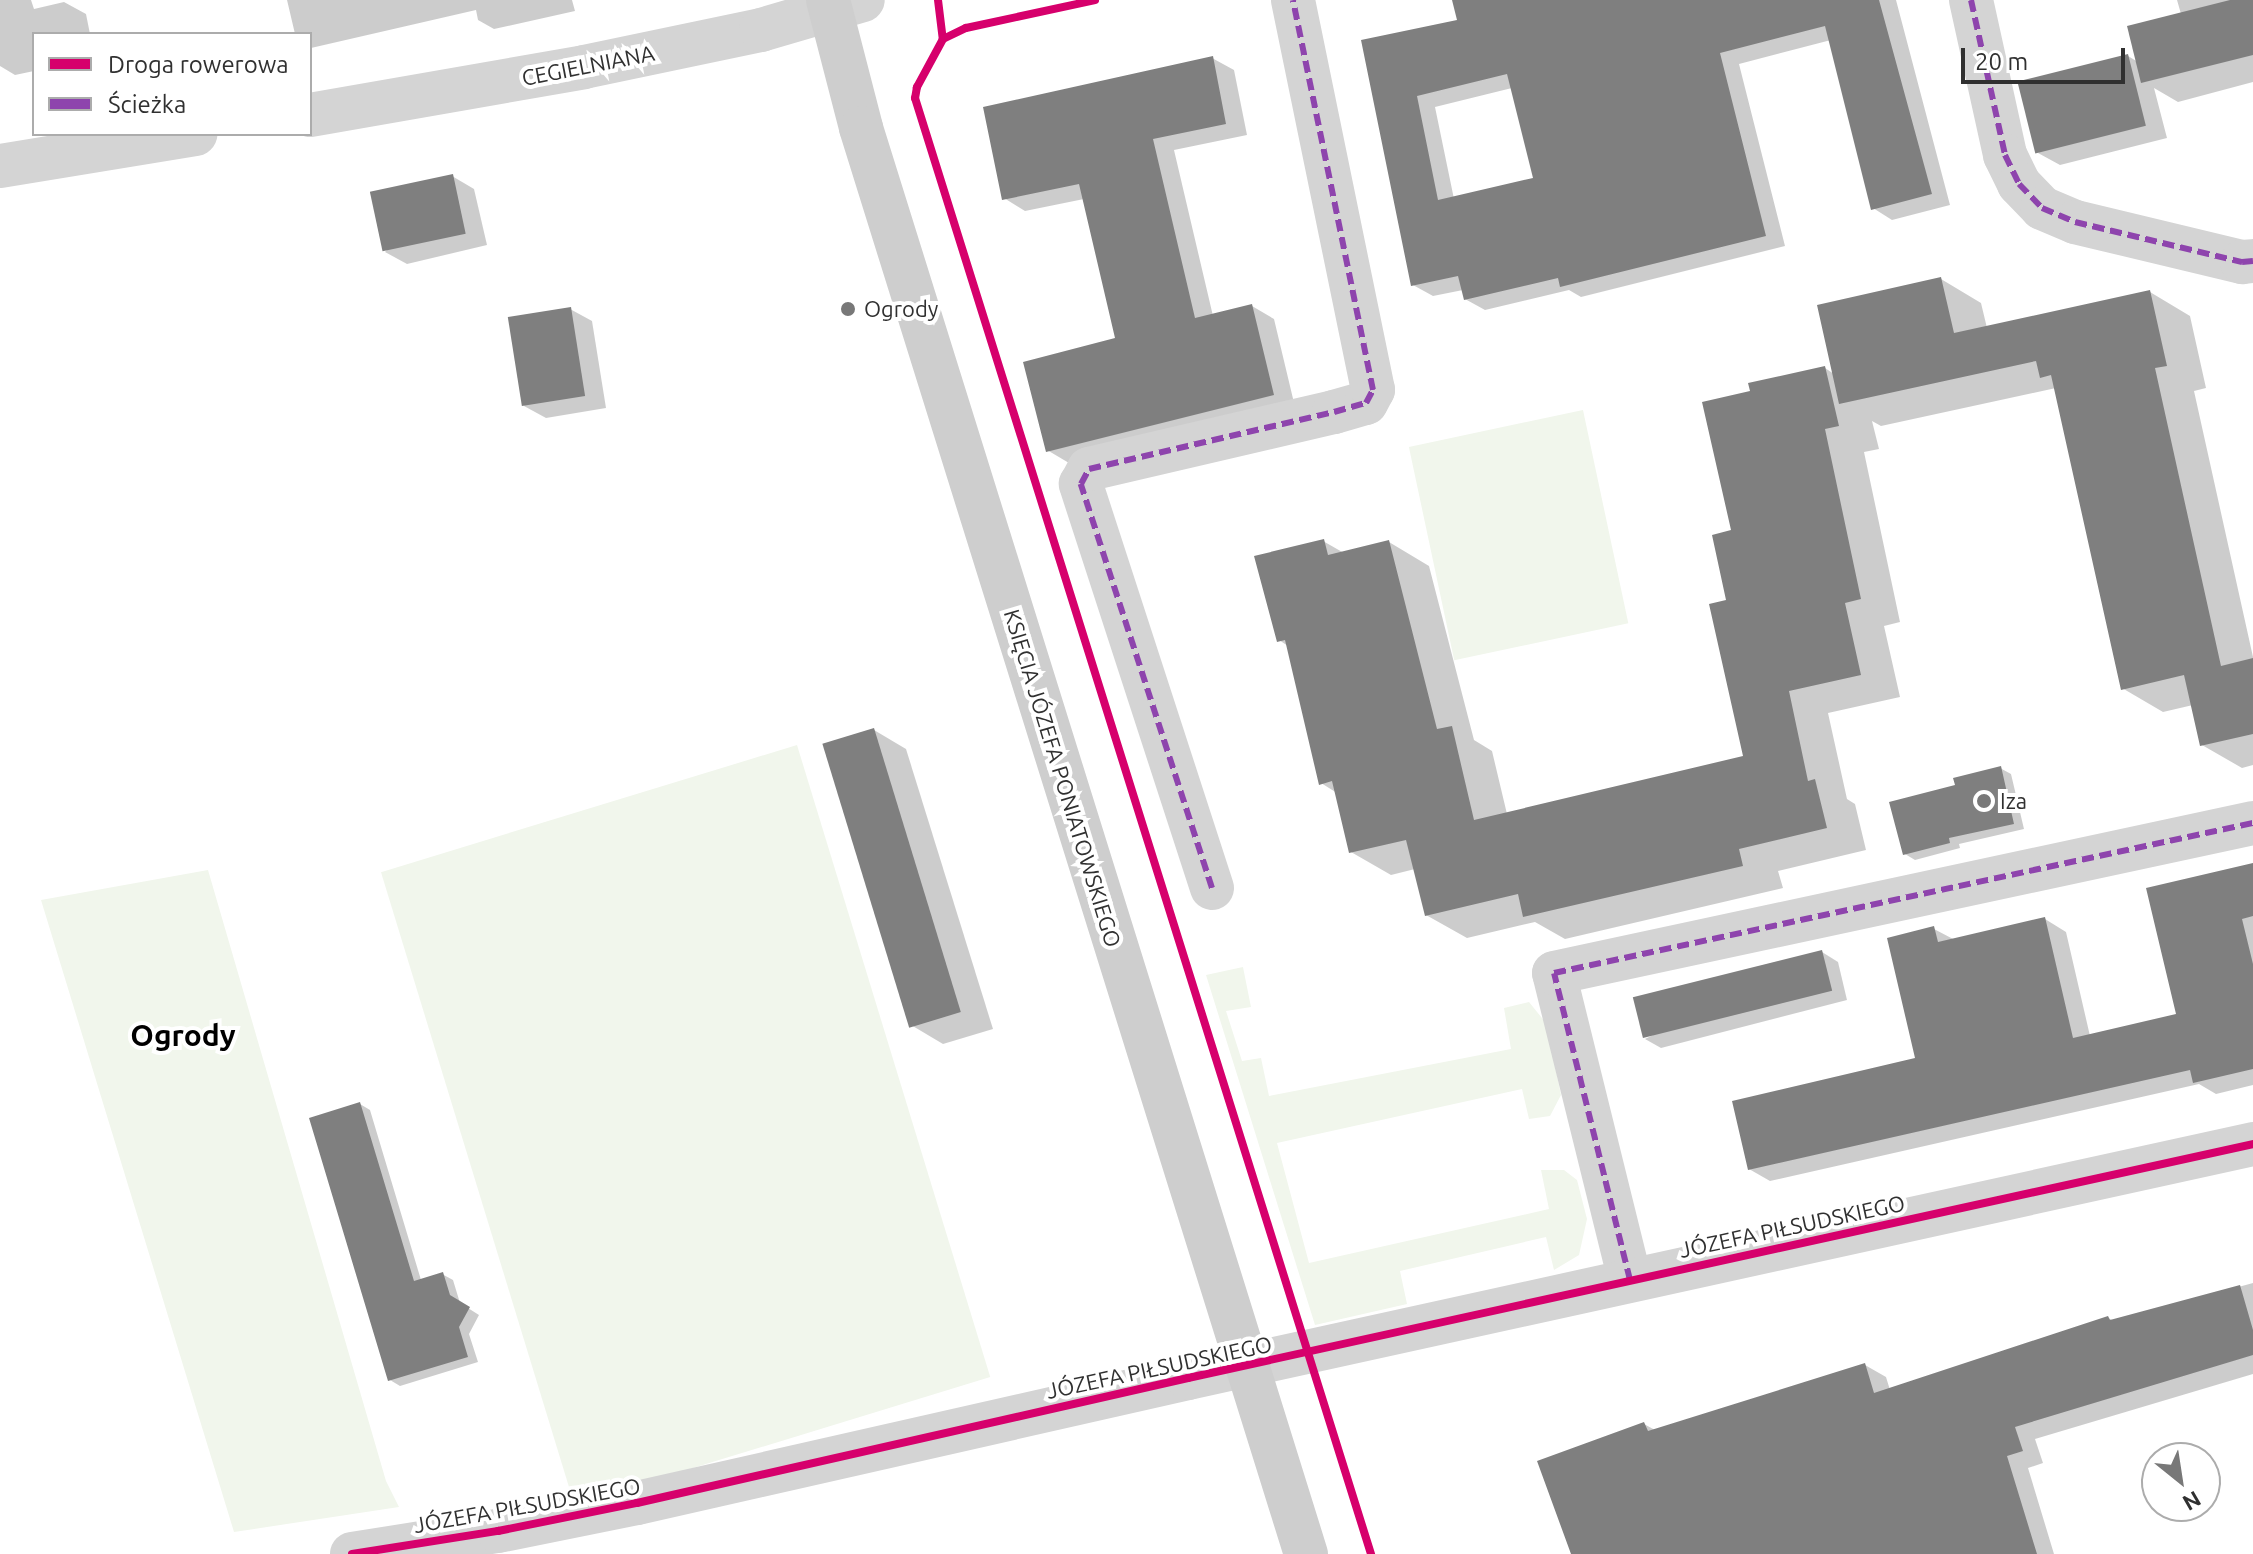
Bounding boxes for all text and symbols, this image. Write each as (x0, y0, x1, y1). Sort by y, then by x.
legend (32, 32, 312, 136)
scale bar (1965, 32, 2129, 82)
street label: CEGIELNIANA (519, 39, 657, 91)
text: 20 m (1975, 48, 2028, 75)
text: Droga rowerowa (108, 51, 289, 78)
text: Ścieżka (108, 91, 186, 118)
place label: Ogrody (864, 296, 938, 322)
marker: Ogrody (839, 300, 857, 318)
street label: KSIĘCIA JÓZEFA PONIATOWSKIEGO (999, 606, 1127, 950)
place label: Iza (2000, 788, 2027, 814)
marker: Iza (1975, 792, 1993, 810)
district label: Ogrody (130, 1017, 236, 1053)
street label: JÓZEFA PIŁSUDSKIEGO (1677, 1189, 1907, 1263)
street label: JÓZEFA PIŁSUDSKIEGO (1044, 1330, 1274, 1404)
north arrow (2141, 1442, 2221, 1522)
street label: JÓZEFA PIŁSUDSKIEGO (412, 1472, 642, 1538)
text: N (2179, 1487, 2206, 1516)

